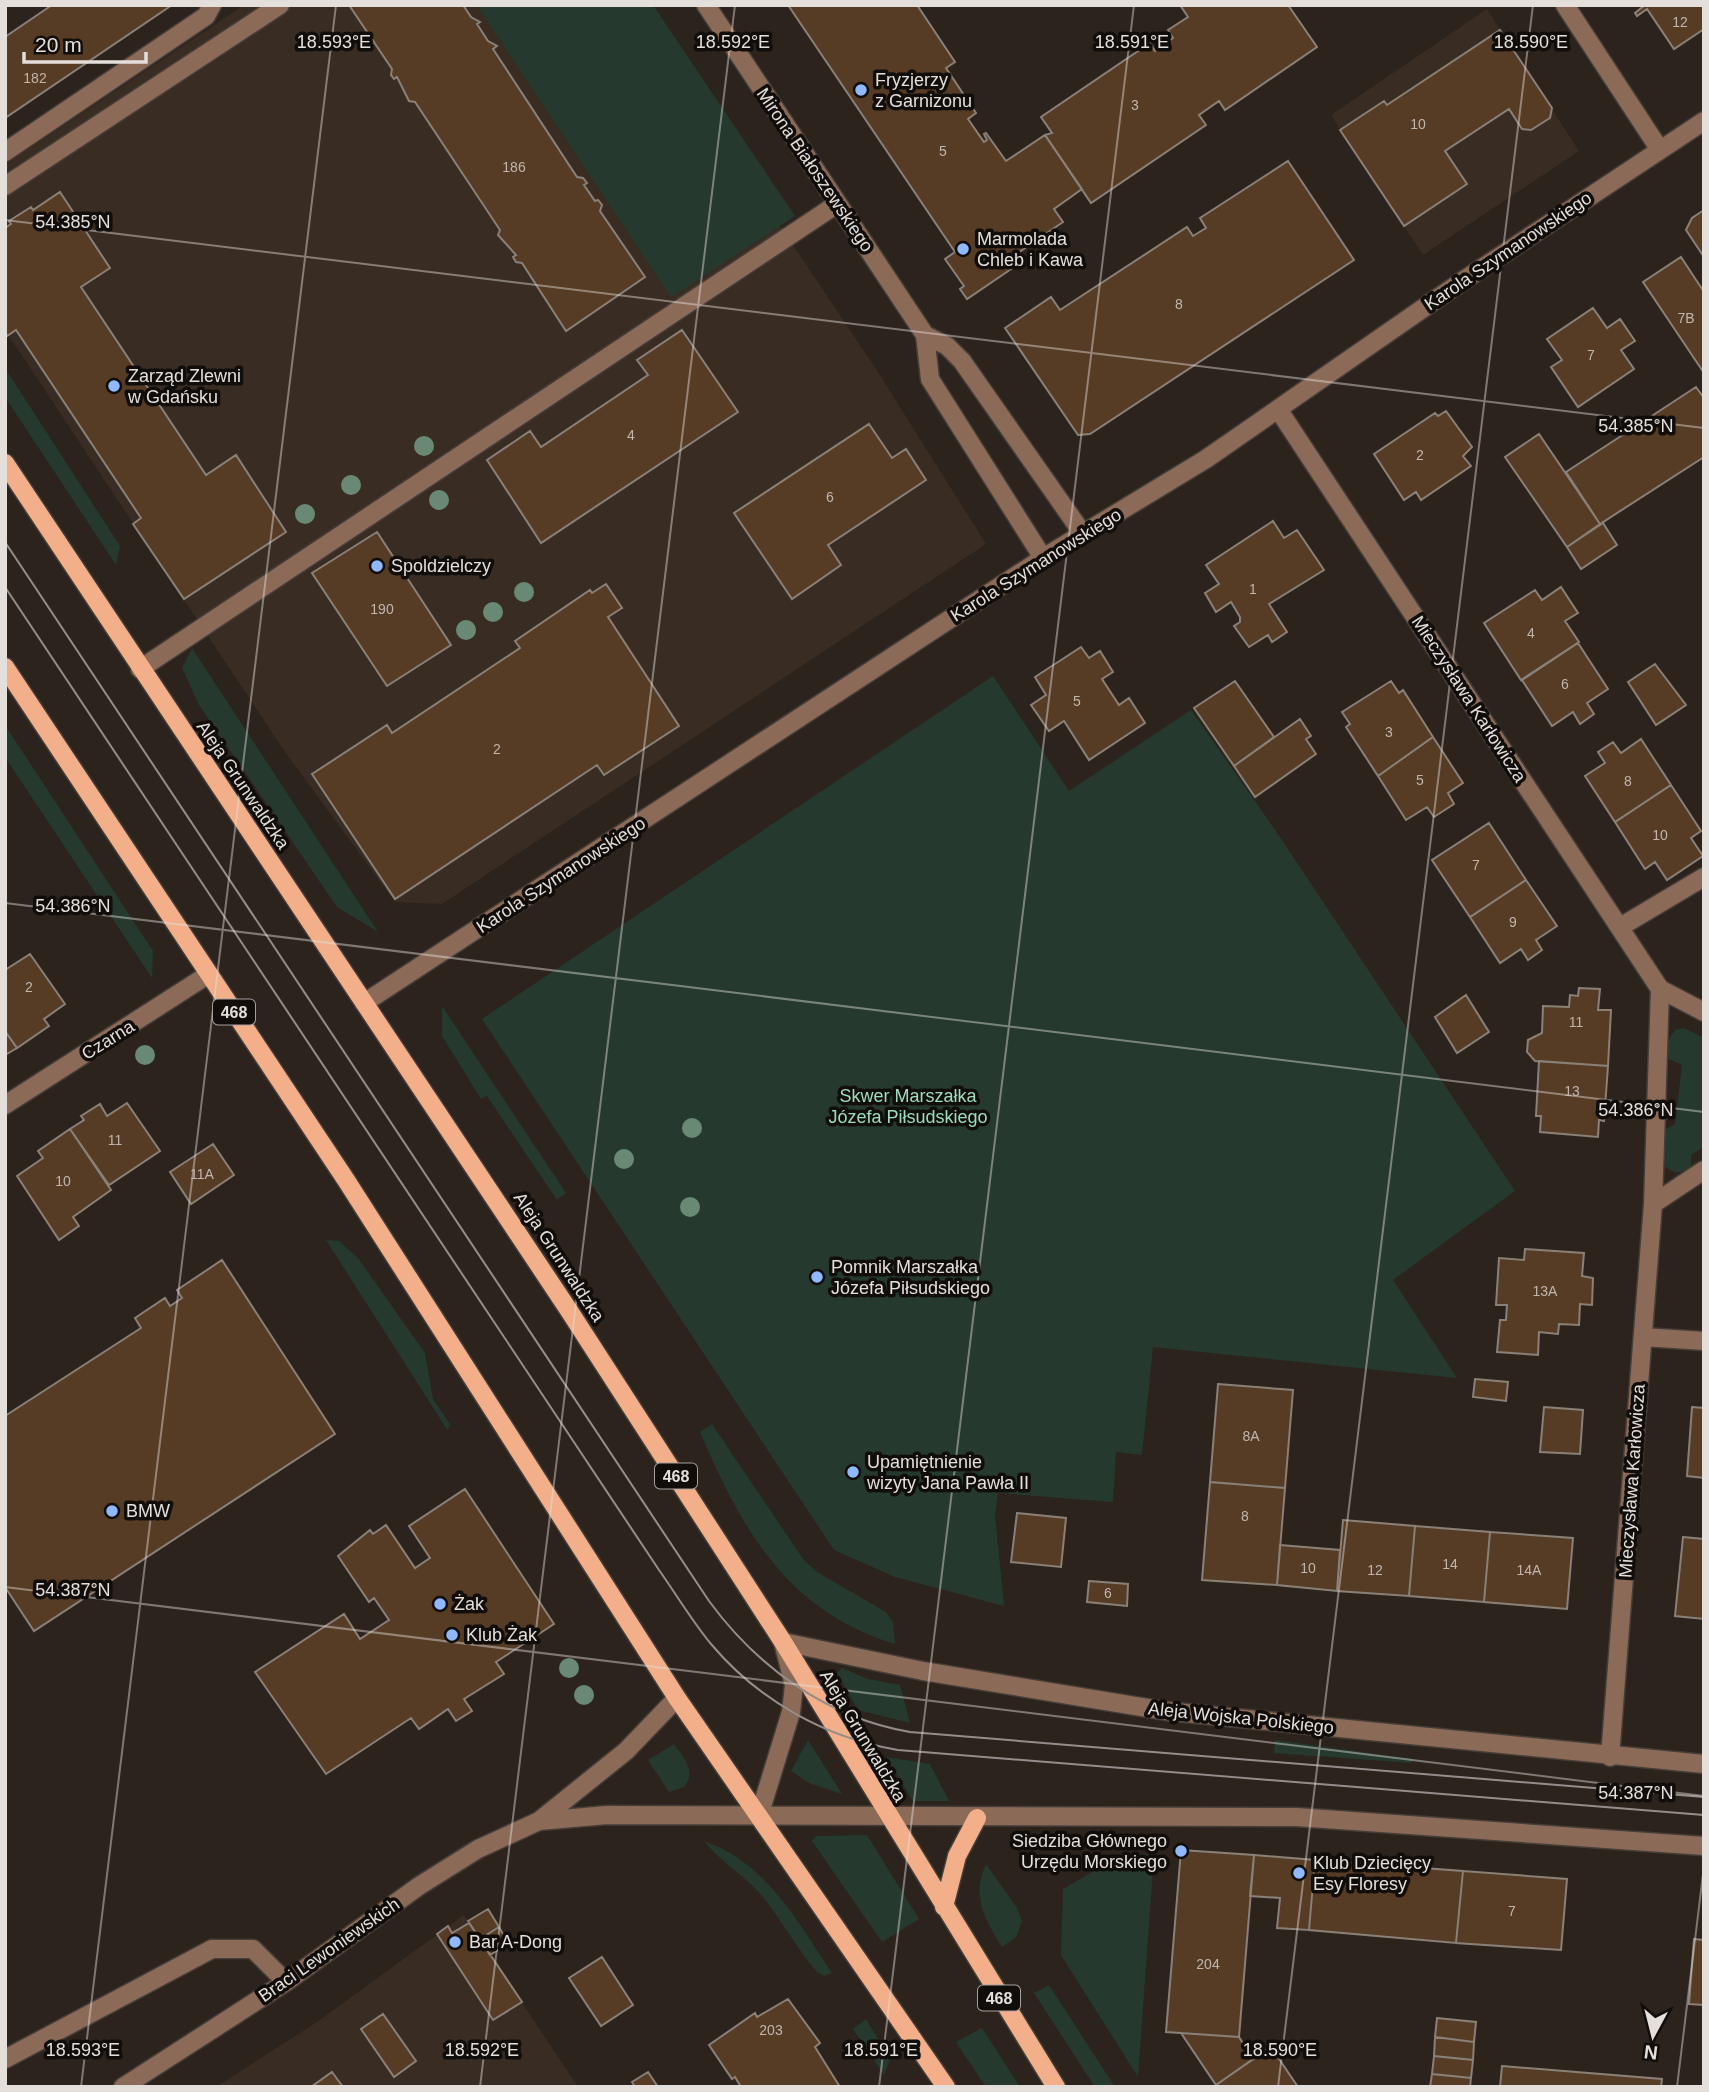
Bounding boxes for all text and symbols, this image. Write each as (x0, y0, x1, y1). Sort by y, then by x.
house number: 12 (1672, 14, 1688, 30)
scale bar (24, 21, 147, 65)
text: 18.593°E (297, 32, 371, 52)
text: 18.592°E (696, 32, 770, 52)
text: 18.591°E (1095, 32, 1169, 52)
text: 18.590°E (1494, 32, 1568, 52)
text: 20 m (35, 33, 82, 56)
house number: 182 (23, 70, 47, 86)
place label: Fryzjerzy z Garnizonu (875, 70, 972, 111)
marker: Fryzjerzy z Garnizonu (853, 82, 869, 98)
street label: Mirona Białoszewskiego (753, 84, 877, 256)
house number: 3 (1131, 97, 1139, 113)
house number: 10 (1410, 116, 1426, 132)
house number: 5 (939, 143, 947, 159)
house number: 186 (502, 159, 526, 175)
street label: Karola Szymanowskiego (1421, 188, 1595, 314)
text: 54.385°N (35, 212, 111, 232)
place label: Marmolada Chleb i Kawa (977, 229, 1084, 270)
marker: Marmolada Chleb i Kawa (955, 241, 971, 257)
house number: 8 (1175, 296, 1183, 312)
house number: 7B (1677, 310, 1695, 326)
house number: 7 (1587, 347, 1595, 363)
place label: Zarząd Zlewni w Gdańsku (127, 366, 241, 407)
marker: Zarząd Zlewni w Gdańsku (106, 378, 122, 394)
text: 54.385°N (1598, 416, 1674, 436)
house number: 4 (627, 427, 635, 443)
house number: 2 (1416, 447, 1424, 463)
house number: 6 (826, 489, 834, 505)
street label: Karola Szymanowskiego (947, 504, 1125, 626)
place label: Spoldzielczy (391, 556, 491, 576)
marker: Spoldzielczy (369, 558, 385, 574)
house number: 1 (1249, 581, 1257, 597)
house number: 190 (370, 601, 394, 617)
street label: Mieczysława Karłowicza (1408, 612, 1531, 787)
house number: 4 (1527, 625, 1535, 641)
house number: 6 (1561, 676, 1569, 692)
house number: 5 (1073, 693, 1081, 709)
street label: Aleja Grunwaldzka (193, 717, 294, 854)
house number: 3 (1385, 724, 1393, 740)
house number: 2 (493, 741, 501, 757)
house number: 5 (1416, 772, 1424, 788)
house number: 8 (1624, 773, 1632, 789)
street label: Karola Szymanowskiego (473, 813, 649, 937)
house number: 10 (1652, 827, 1668, 843)
house number: 7 (1472, 857, 1480, 873)
text: 54.386°N (35, 896, 111, 916)
house number: 9 (1509, 914, 1517, 930)
house number: 2 (25, 979, 33, 995)
road number: 468 (213, 1000, 255, 1024)
house number: 11 (1569, 1014, 1583, 1030)
street label: Czarna (78, 1016, 139, 1064)
house number: 13 (1564, 1083, 1580, 1099)
park label: Skwer Marszałka Józefa Piłsudskiego (828, 1086, 988, 1127)
text: 54.386°N (1598, 1100, 1674, 1120)
house number: 11 (108, 1132, 122, 1148)
house number: 11A (190, 1166, 215, 1182)
house number: 10 (55, 1173, 71, 1189)
street label: Aleja Grunwaldzka (510, 1189, 609, 1326)
place label: Pomnik Marszałka Józefa Piłsudskiego (831, 1257, 990, 1298)
marker: Pomnik Marszałka Józefa Piłsudskiego (809, 1269, 825, 1285)
house number: 13A (1533, 1283, 1558, 1299)
street label: Mieczysława Karłowicza (1615, 1383, 1649, 1578)
house number: 8A (1242, 1428, 1260, 1444)
place label: Upamiętnienie wizyty Jana Pawła II (866, 1452, 1029, 1493)
road number: 468 (655, 1464, 697, 1488)
marker: Upamiętnienie wizyty Jana Pawła II (845, 1464, 861, 1480)
place label: BMW (126, 1501, 170, 1521)
marker: BMW (104, 1503, 120, 1519)
house number: 8 (1241, 1508, 1249, 1524)
house number: 14 (1442, 1556, 1458, 1572)
house number: 10 (1300, 1560, 1316, 1576)
house number: 12 (1367, 1562, 1383, 1578)
house number: 14A (1517, 1562, 1542, 1578)
text: 54.387°N (35, 1580, 111, 1600)
house number: 6 (1104, 1585, 1112, 1601)
place label: Żak (454, 1594, 485, 1614)
marker: Żak (432, 1596, 448, 1612)
place label: Klub Żak (466, 1625, 538, 1645)
marker: Klub Żak (444, 1627, 460, 1643)
street label: Aleja Grunwaldzka (816, 1667, 911, 1806)
street label: Aleja Wojska Polskiego (1147, 1698, 1335, 1738)
text: 54.387°N (1598, 1783, 1674, 1803)
place label: Siedziba Głównego Urzędu Morskiego (1012, 1831, 1167, 1872)
marker: Siedziba Głównego Urzędu Morskiego (1173, 1843, 1189, 1859)
place label: Klub Dziecięcy Esy Floresy (1313, 1853, 1431, 1894)
marker: Klub Dziecięcy Esy Floresy (1291, 1865, 1307, 1881)
street label: Braci Lewoniewskich (255, 1894, 403, 2006)
house number: 7 (1508, 1903, 1516, 1919)
place label: Bar A-Dong (469, 1932, 562, 1952)
marker: Bar A-Dong (447, 1934, 463, 1950)
house number: 204 (1196, 1956, 1220, 1972)
road number: 468 (978, 1986, 1020, 2010)
north arrow (1618, 2001, 1688, 2071)
house number: 203 (759, 2022, 783, 2038)
text: 18.593°E (46, 2040, 120, 2060)
text: 18.592°E (445, 2040, 519, 2060)
text: 18.591°E (844, 2040, 918, 2060)
text: 18.590°E (1243, 2040, 1317, 2060)
text: N (1643, 2041, 1659, 2064)

